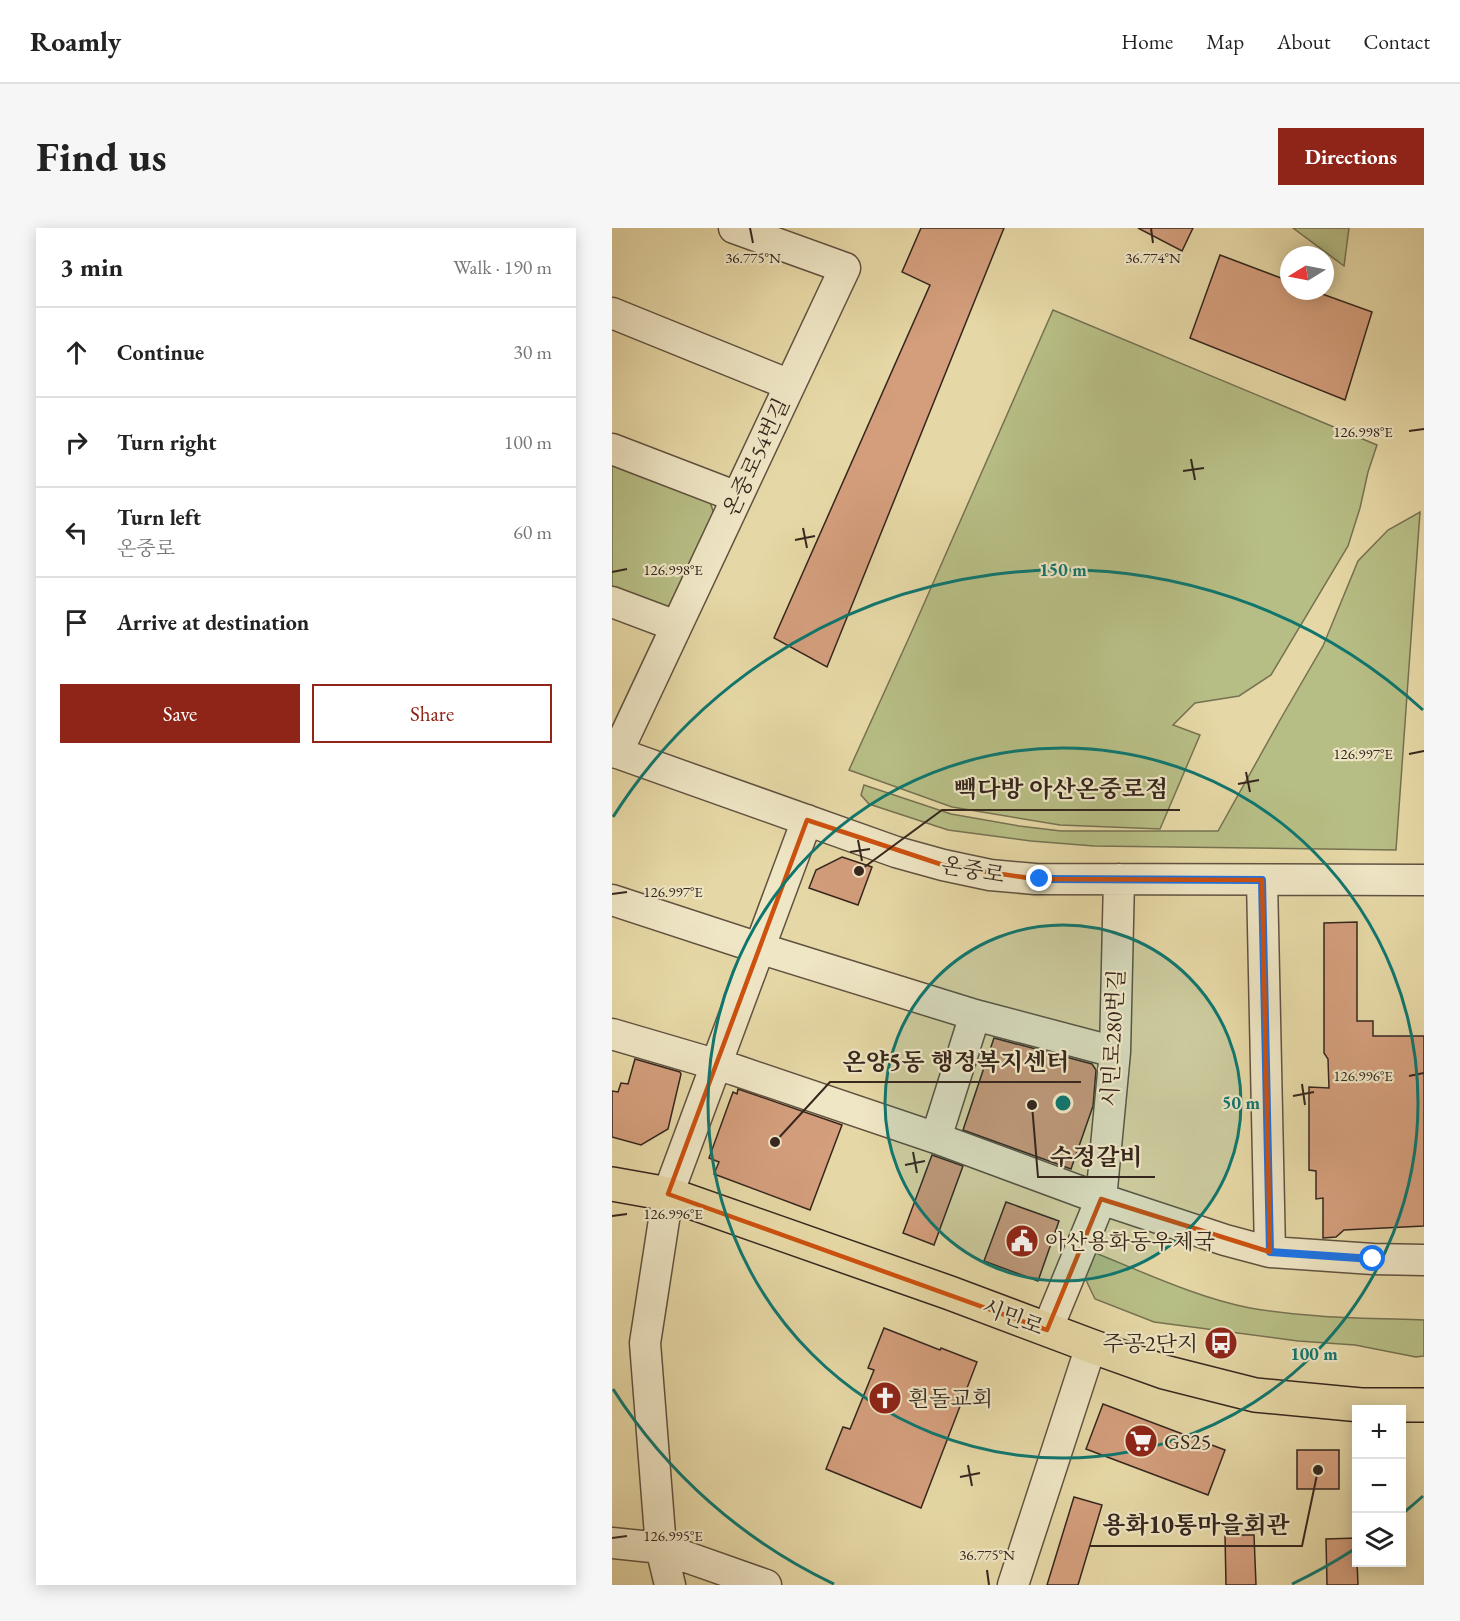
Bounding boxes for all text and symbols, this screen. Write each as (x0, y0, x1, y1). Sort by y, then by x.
text: Roamly (30, 23, 121, 59)
text: Home (1121, 28, 1173, 55)
text: Map (1206, 28, 1244, 55)
text: About (1277, 28, 1330, 55)
text: Contact (1363, 28, 1430, 55)
button: Directions (1278, 128, 1424, 185)
text: Find us (36, 129, 167, 184)
north arrow (1280, 246, 1334, 300)
text: 36.775°N (725, 248, 781, 267)
text: 36.774°N (1125, 248, 1181, 267)
text: 3 min (60, 250, 123, 284)
text: Walk · 190 m (453, 254, 552, 280)
icon: ahead (60, 336, 93, 369)
text: Continue (117, 338, 204, 367)
text: 30 m (513, 339, 552, 365)
street label: 온중로54번길 (716, 393, 796, 521)
text: 126.998°E (1333, 422, 1393, 441)
icon: right (60, 426, 93, 459)
text: Turn right (117, 428, 216, 457)
text: 100 m (504, 429, 552, 455)
text: Turn left (117, 503, 201, 532)
icon: left (60, 516, 93, 549)
text: 60 m (513, 519, 552, 545)
text: 온중로 (117, 535, 175, 561)
text: 150 m (1039, 558, 1087, 581)
text: 126.998°E (643, 560, 703, 579)
icon: arrive (60, 606, 93, 639)
text: Arrive at destination (117, 608, 309, 637)
button: Save (60, 684, 300, 743)
button: Share (312, 684, 552, 743)
text: 126.997°E (1333, 744, 1393, 763)
callout: 빽다방 아산온중로점 (942, 768, 1180, 810)
text: 빽다방 아산온중로점 (954, 773, 1168, 804)
street label: 온중로 (939, 850, 1007, 890)
route end (1026, 865, 1052, 891)
text: 126.997°E (643, 882, 703, 901)
street label: 시민로280번길 (1095, 968, 1131, 1108)
callout: 온양5동 행정복지센터 (830, 1040, 1081, 1082)
text: 온양5동 행정복지센터 (842, 1046, 1070, 1077)
text: 126.996°E (1333, 1066, 1393, 1085)
text: 50 m (1222, 1091, 1260, 1114)
centre of rings (1053, 1093, 1073, 1113)
callout: 수정갈비 (1038, 1135, 1155, 1177)
text: 수정갈비 (1050, 1141, 1142, 1172)
text: 126.996°E (643, 1204, 703, 1223)
public building icon: 아산용화동우체국 (1004, 1223, 1040, 1259)
place label: 아산용화동우체국 (1045, 1227, 1215, 1256)
route start (1359, 1245, 1385, 1271)
street label: 시민로 (978, 1292, 1048, 1342)
bus stop icon: 주공2단지 (1203, 1325, 1239, 1361)
place label: 주공2단지 (1102, 1329, 1198, 1358)
text: 100 m (1290, 1342, 1338, 1365)
church icon: 흰돌교회 (867, 1380, 903, 1416)
place label: 흰돌교회 (908, 1384, 993, 1413)
map controls (1352, 1405, 1406, 1567)
button: + (1352, 1405, 1406, 1459)
supermarket icon: GS25 (1123, 1423, 1159, 1459)
place label: GS25 (1164, 1427, 1211, 1456)
button: − (1352, 1459, 1406, 1513)
callout: 용화10통마을회관 (1090, 1504, 1302, 1546)
text: 용화10통마을회관 (1102, 1509, 1290, 1540)
button: layers (1352, 1513, 1406, 1567)
text: 126.995°E (643, 1526, 703, 1545)
text: 36.775°N (959, 1545, 1015, 1564)

